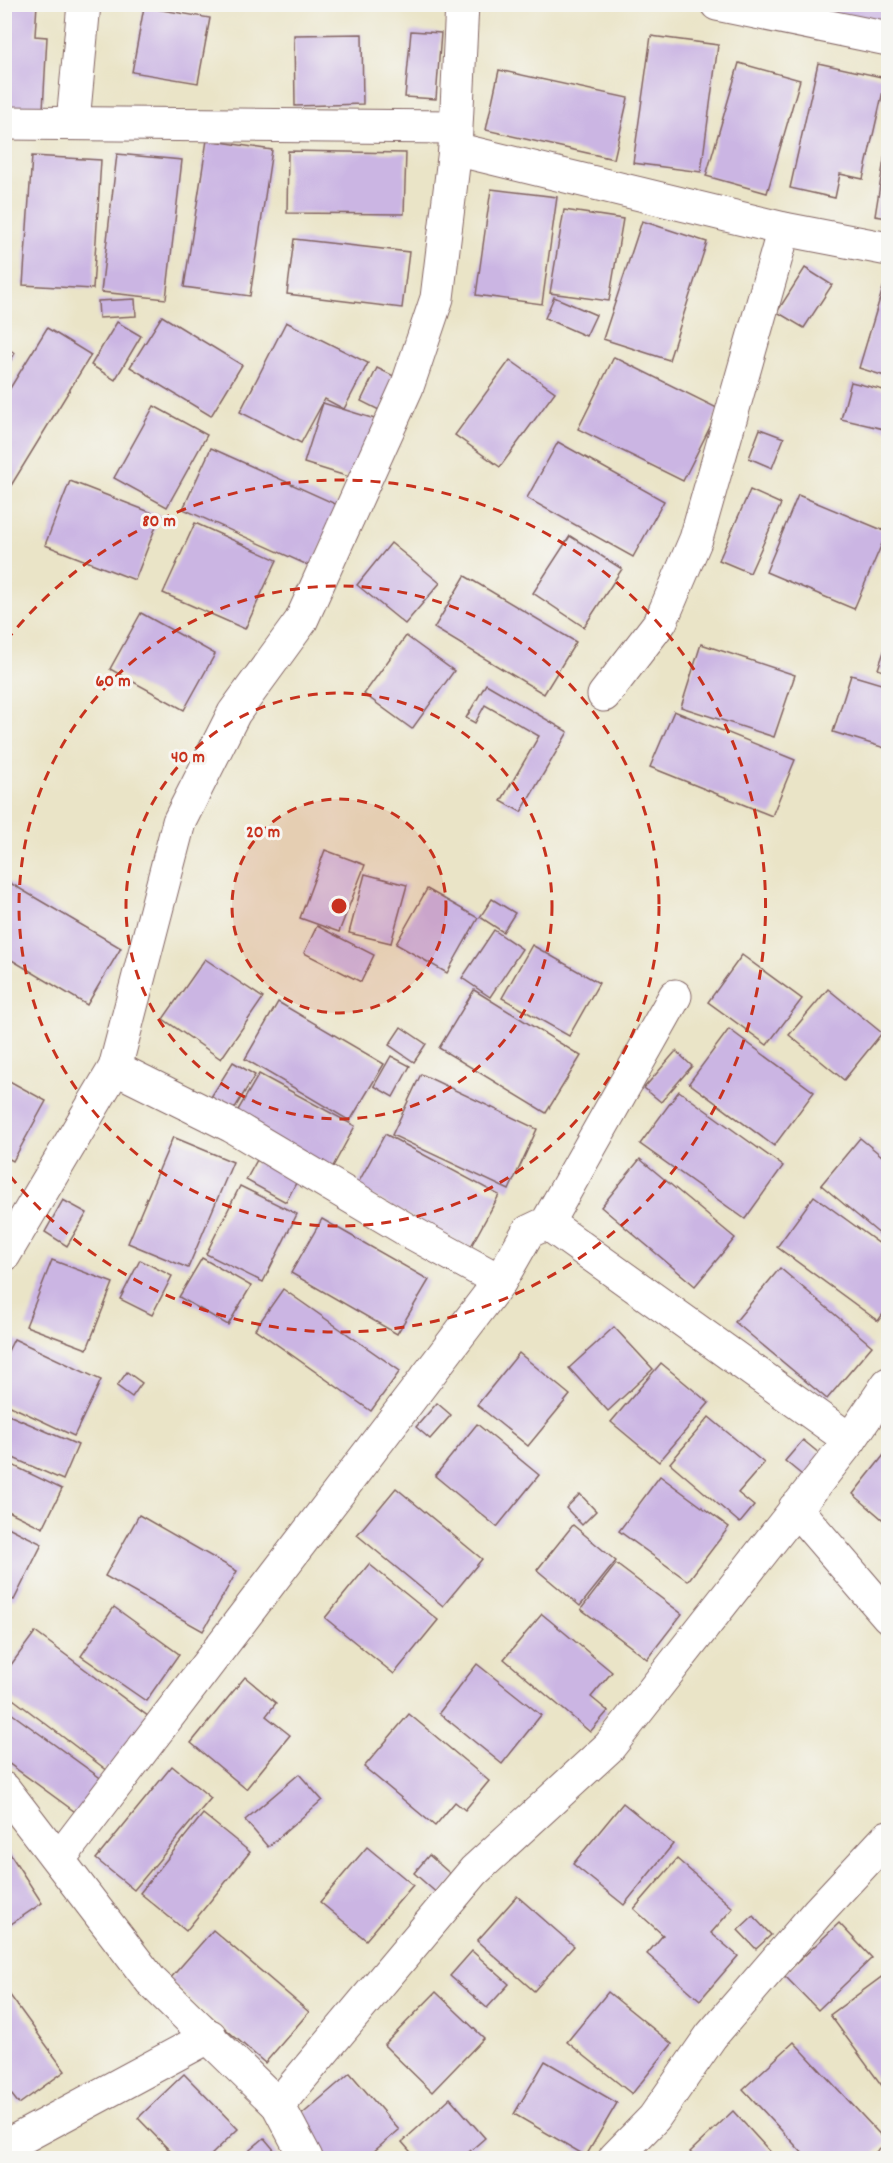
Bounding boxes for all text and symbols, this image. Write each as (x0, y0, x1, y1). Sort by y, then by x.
text: 80 m (142, 510, 176, 535)
text: 60 m (95, 670, 131, 695)
text: 40 m (171, 746, 205, 771)
text: 20 m (246, 821, 280, 846)
centre of rings (329, 896, 349, 916)

